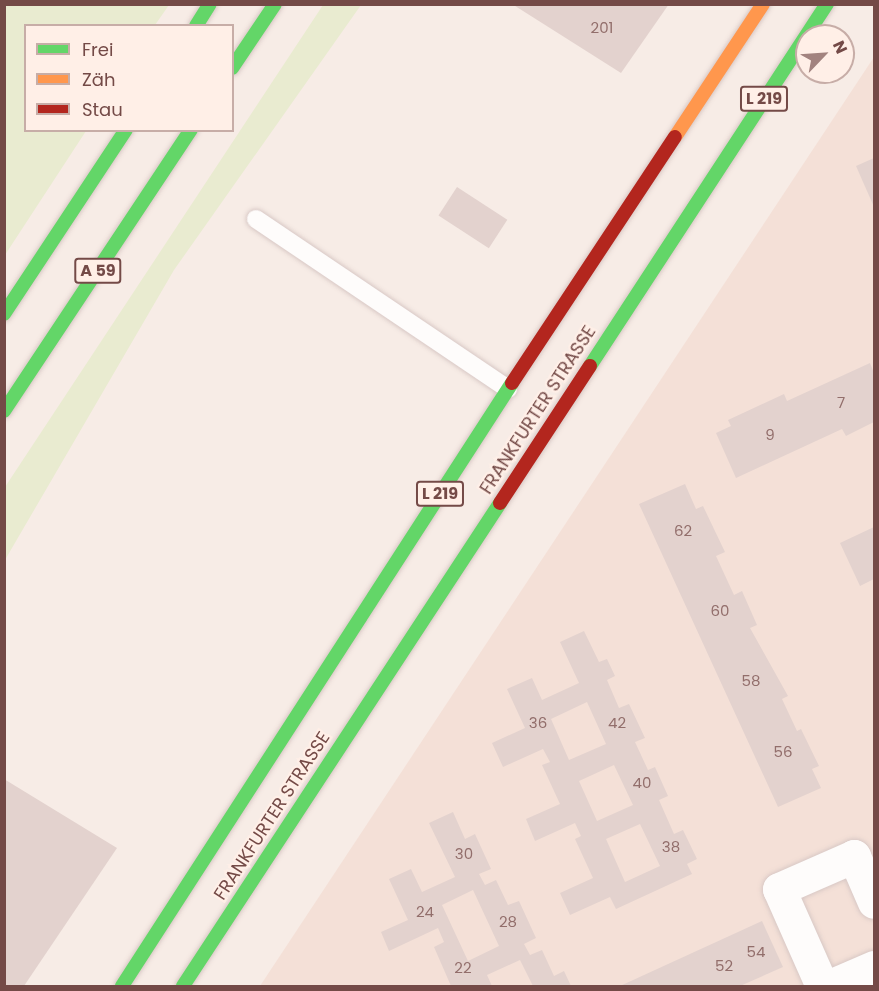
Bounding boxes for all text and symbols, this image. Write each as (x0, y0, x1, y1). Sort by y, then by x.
house number: 201 (591, 19, 613, 37)
legend (24, 24, 234, 132)
north arrow (795, 24, 855, 84)
text: Frei (82, 37, 113, 62)
text: N (827, 37, 853, 57)
text: Zäh (82, 67, 115, 92)
road number: L 219 (738, 86, 789, 112)
text: Stau (82, 97, 123, 122)
road number: A 59 (74, 258, 122, 284)
street label: FRANKFURTER STRASSE (476, 322, 600, 498)
house number: 7 (837, 394, 845, 412)
house number: 9 (765, 426, 775, 444)
road number: L 219 (414, 481, 466, 507)
house number: 62 (674, 522, 692, 540)
house number: 60 (711, 602, 729, 620)
house number: 58 (742, 672, 760, 690)
house number: 36 (529, 714, 547, 732)
house number: 42 (608, 714, 626, 732)
street label: FRANKFURTER STRASSE (210, 728, 334, 904)
house number: 56 (774, 743, 792, 761)
house number: 40 (633, 774, 651, 792)
house number: 38 (662, 838, 680, 856)
house number: 30 (455, 845, 473, 863)
house number: 24 (416, 903, 434, 921)
house number: 28 (499, 913, 517, 931)
house number: 54 (747, 943, 765, 961)
house number: 52 (715, 957, 733, 975)
house number: 22 (454, 959, 472, 977)

